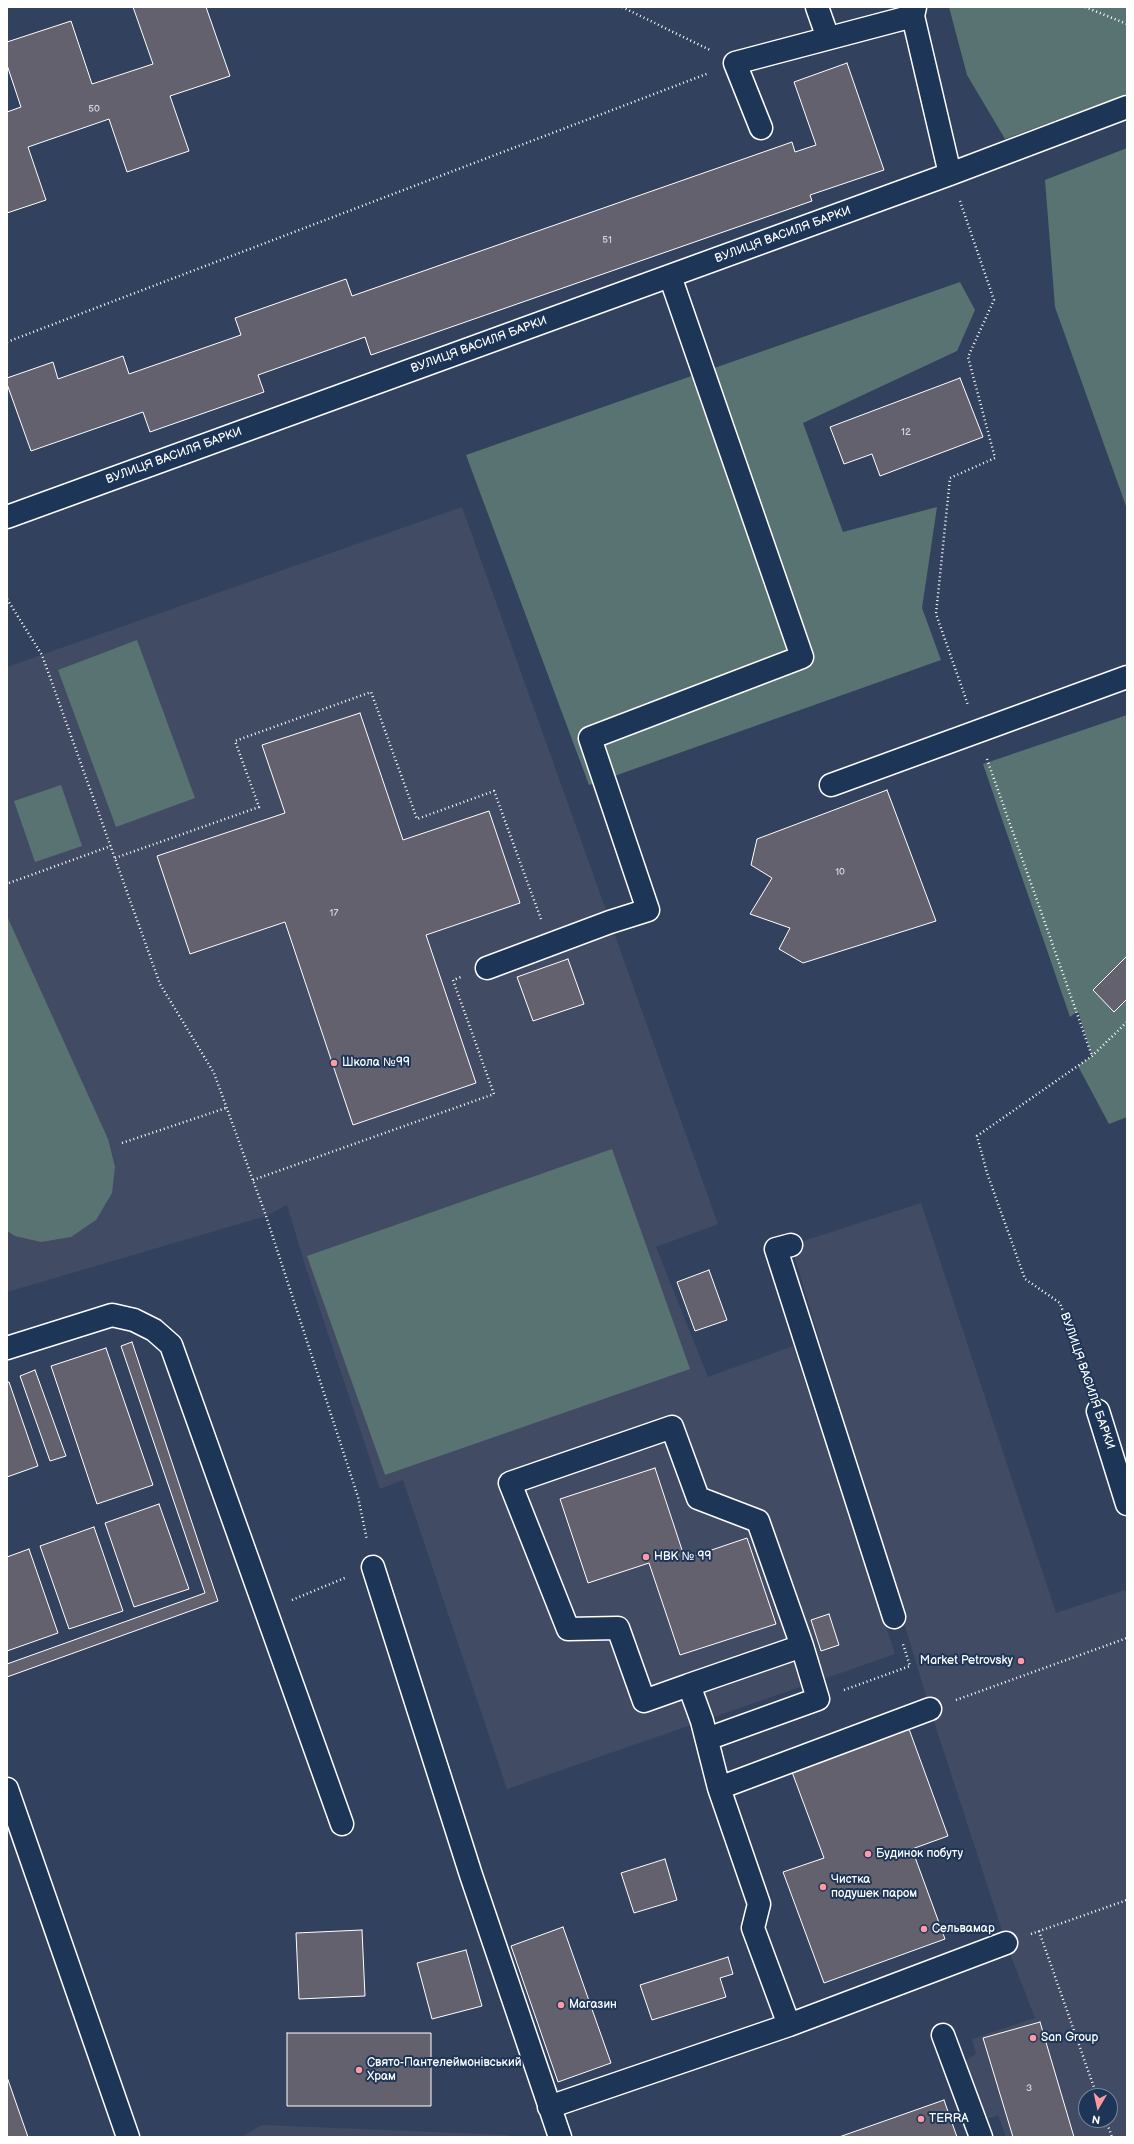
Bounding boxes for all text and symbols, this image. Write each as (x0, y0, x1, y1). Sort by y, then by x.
house number: 50 (88, 103, 100, 115)
street label: ВУЛИЦЯ ВАСИЛЯ БАРКИ (713, 204, 853, 266)
house number: 51 (602, 234, 612, 246)
street label: ВУЛИЦЯ ВАСИЛЯ БАРКИ (409, 314, 549, 376)
street label: ВУЛИЦЯ ВАСИЛЯ БАРКИ (104, 425, 244, 487)
house number: 12 (901, 426, 911, 438)
house number: 10 (835, 866, 845, 878)
house number: 17 (330, 907, 338, 919)
place label: Школа №99 (342, 1056, 410, 1070)
marker: Школа №99 (329, 1058, 339, 1068)
street label: ВУЛИЦЯ ВАСИЛЯ БАРКИ (1057, 1311, 1117, 1451)
place label: НВК № 99 (654, 1550, 711, 1564)
marker: НВК № 99 (641, 1552, 651, 1562)
place label: Market Petrovsky (920, 1654, 1013, 1668)
marker: Market Petrovsky (1016, 1656, 1026, 1666)
place label: Будинок побуту (876, 1847, 963, 1861)
marker: Будинок побуту (863, 1849, 873, 1859)
place label: Чистка подушек паром (831, 1873, 917, 1901)
marker: Чистка подушек паром (818, 1882, 828, 1892)
place label: Сельвамар (932, 1922, 995, 1936)
marker: Сельвамар (919, 1924, 929, 1934)
place label: Магазин (569, 1998, 617, 2012)
marker: Магазин (556, 2000, 566, 2010)
place label: San Group (1041, 2031, 1098, 2045)
marker: San Group (1028, 2033, 1038, 2043)
place label: Свято-Пантелеймонівський Храм (367, 2056, 521, 2084)
marker: Свято-Пантелеймонівський Храм (354, 2065, 364, 2075)
house number: 3 (1026, 2082, 1032, 2094)
north arrow (1078, 2088, 1118, 2128)
place label: TERRA (929, 2112, 969, 2126)
text: N (1091, 2112, 1101, 2126)
marker: TERRA (916, 2114, 926, 2124)

